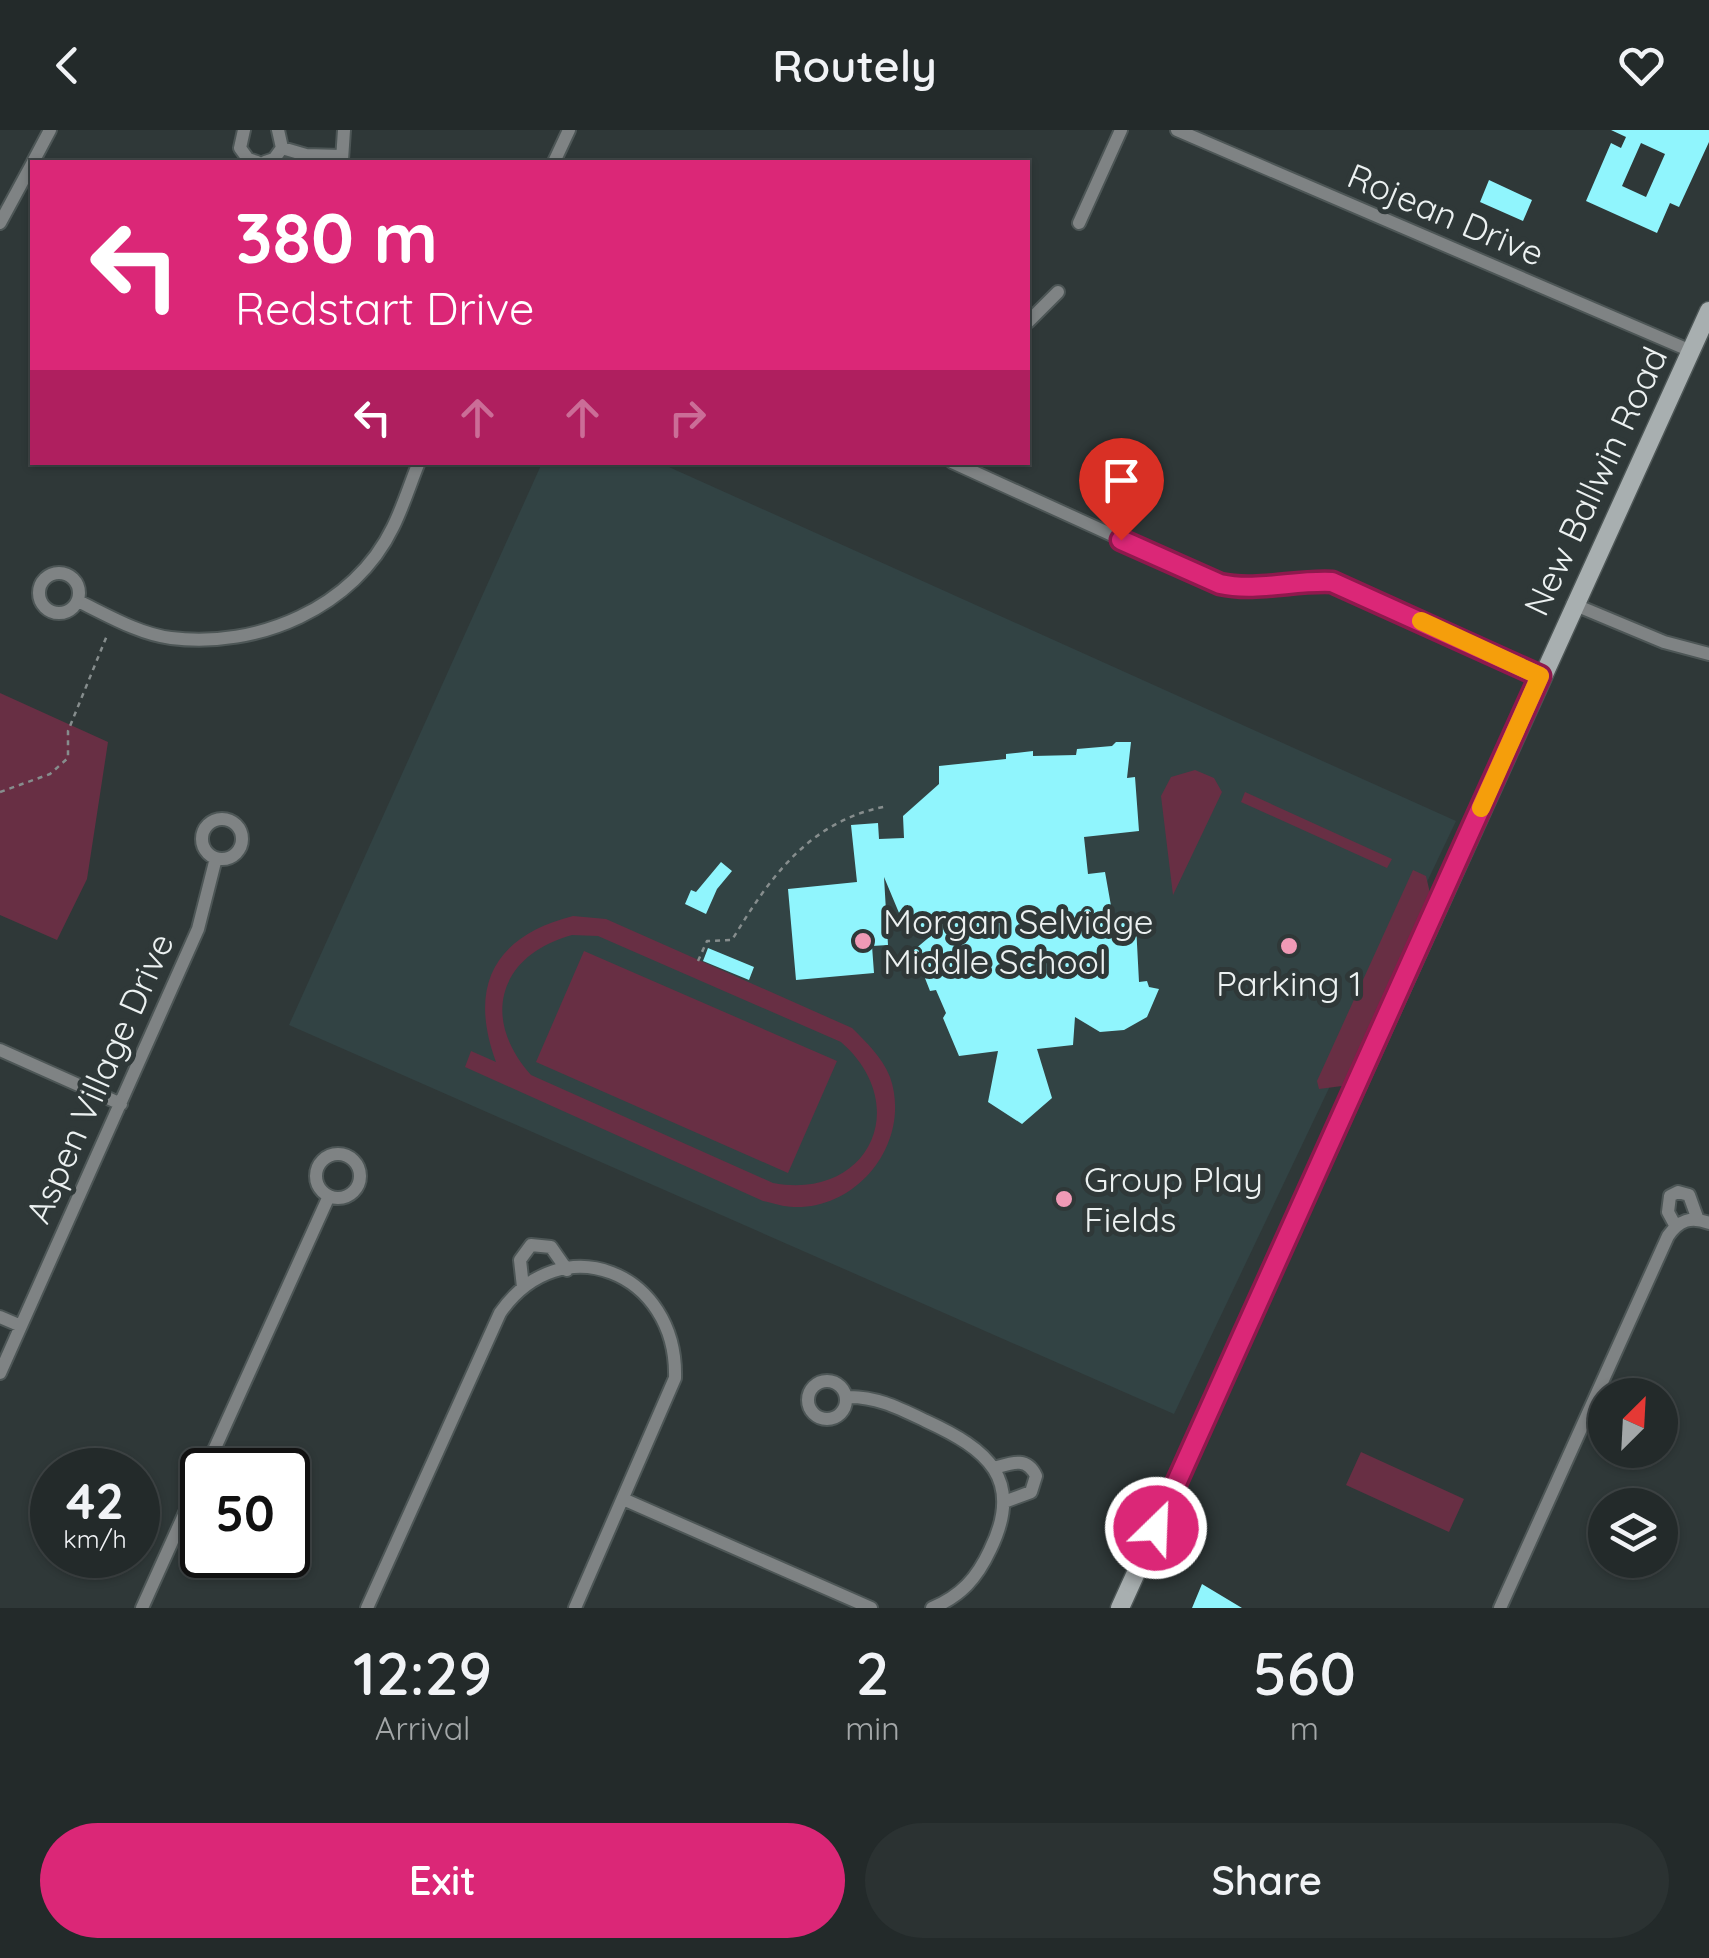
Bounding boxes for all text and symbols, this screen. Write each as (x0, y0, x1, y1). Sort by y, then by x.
text: Routely (772, 37, 937, 93)
icon: back (40, 38, 95, 93)
icon: heart (1614, 38, 1669, 93)
street label: Rojean Drive (1341, 153, 1551, 275)
text: 380 m (235, 193, 438, 281)
icon: left (70, 200, 200, 330)
text: Redstart Drive (235, 280, 534, 336)
street label: New Ballwin Road (1514, 340, 1676, 622)
icon: left (345, 390, 400, 445)
icon: ahead (450, 390, 505, 445)
icon: ahead (555, 390, 610, 445)
icon: right (660, 390, 715, 445)
pin (1079, 438, 1164, 541)
icon: arrive (1094, 453, 1149, 508)
place label: Morgan Selvidge Middle School (883, 899, 1153, 983)
street label: Aspen Village Drive (15, 926, 183, 1230)
marker: Morgan Selvidge Middle School (852, 930, 874, 952)
marker: Parking 1 (1278, 935, 1300, 957)
place label: Parking 1 (1216, 961, 1362, 1005)
place label: Group Play Fields (1084, 1157, 1263, 1241)
marker: Group Play Fields (1053, 1188, 1075, 1210)
north arrow (1588, 1378, 1678, 1468)
map controls (1588, 1378, 1678, 1578)
speed limit sign: 50 (180, 1448, 310, 1578)
text: 42 (66, 1469, 124, 1532)
position arrow (1104, 1476, 1208, 1580)
button: layers (1588, 1488, 1678, 1578)
text: km/h (63, 1523, 127, 1554)
text: 12:29 (353, 1635, 492, 1710)
text: 2 (856, 1635, 889, 1710)
text: 560 (1253, 1635, 1356, 1710)
text: Arrival (375, 1708, 470, 1748)
text: min (845, 1708, 900, 1748)
text: m (1290, 1708, 1319, 1748)
button: Exit (40, 1823, 845, 1938)
button: Share (865, 1823, 1669, 1938)

